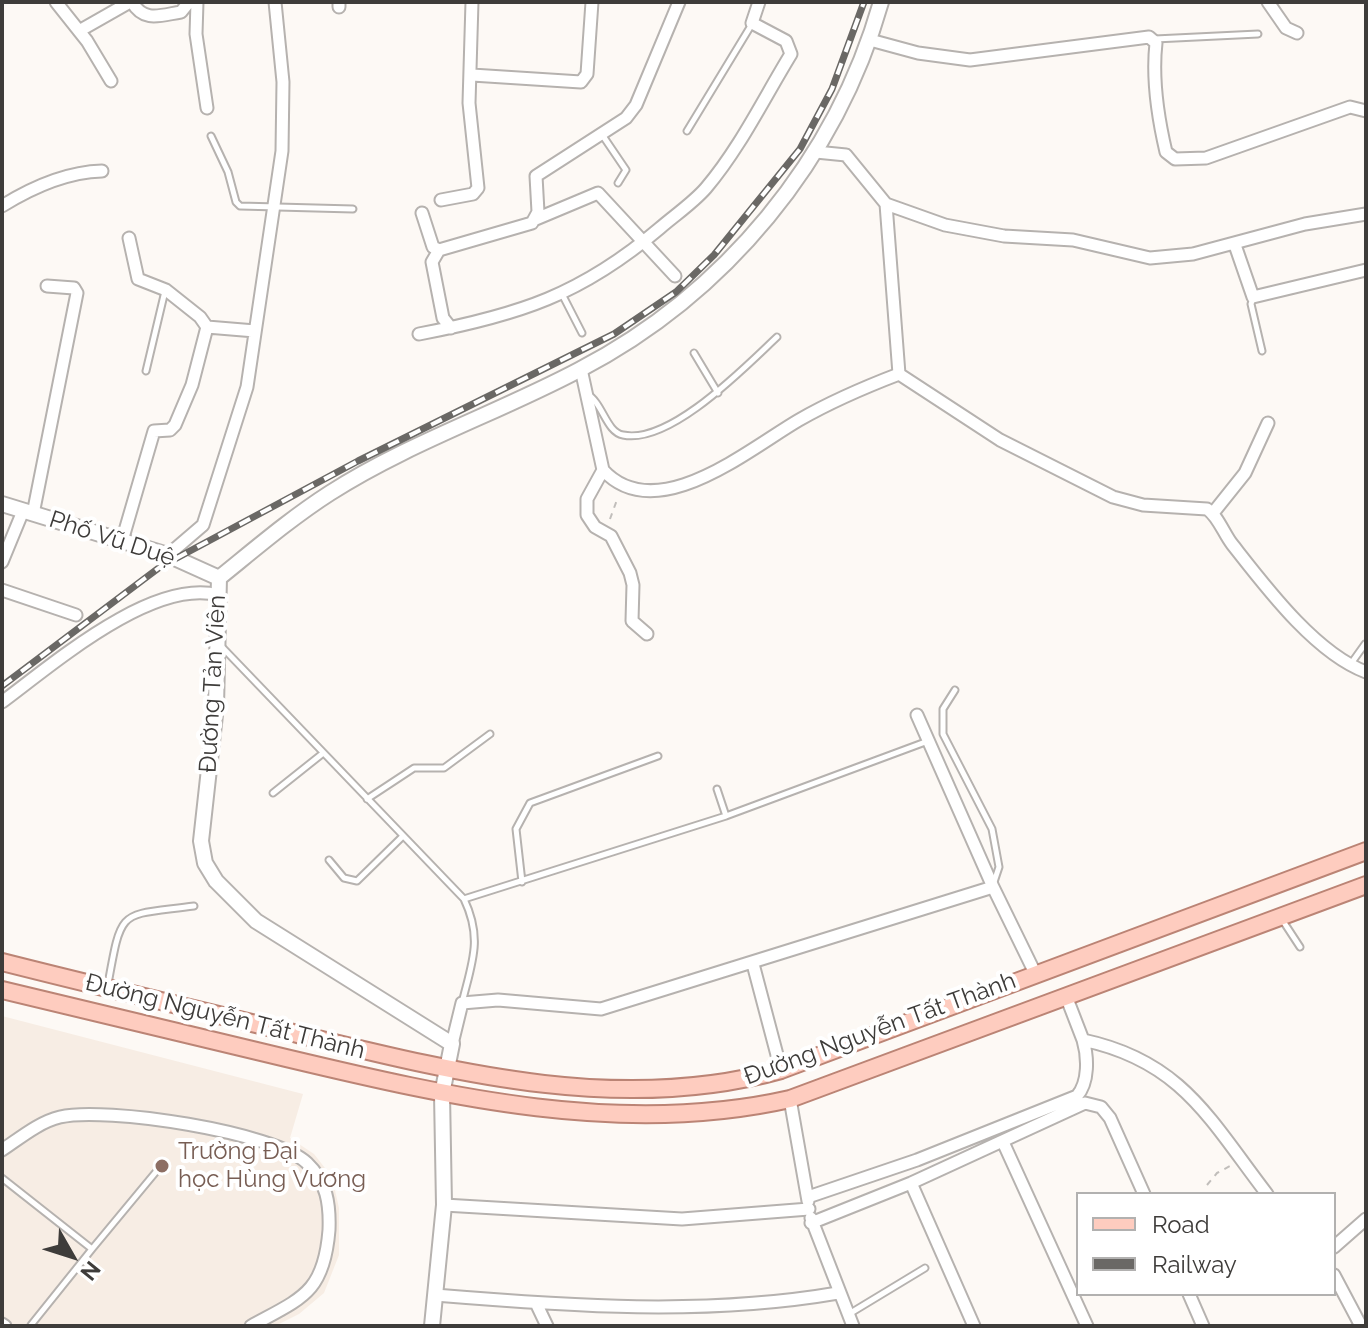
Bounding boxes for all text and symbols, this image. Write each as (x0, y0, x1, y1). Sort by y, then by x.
street label: Phố Vũ Duệ (45, 505, 179, 573)
street label: Đường Tản Viên (194, 594, 232, 774)
street label: Đường Nguyễn Tất Thành (740, 966, 1020, 1092)
street label: Đường Nguyễn Tất Thành (82, 968, 368, 1066)
place label: Trường Đại học Hùng Vương (178, 1138, 366, 1194)
marker: Trường Đại học Hùng Vương (153, 1157, 171, 1175)
legend (1076, 1192, 1336, 1296)
text: Road (1152, 1210, 1210, 1239)
north arrow (32, 1216, 112, 1296)
text: Railway (1152, 1250, 1237, 1279)
text: N (75, 1256, 106, 1286)

